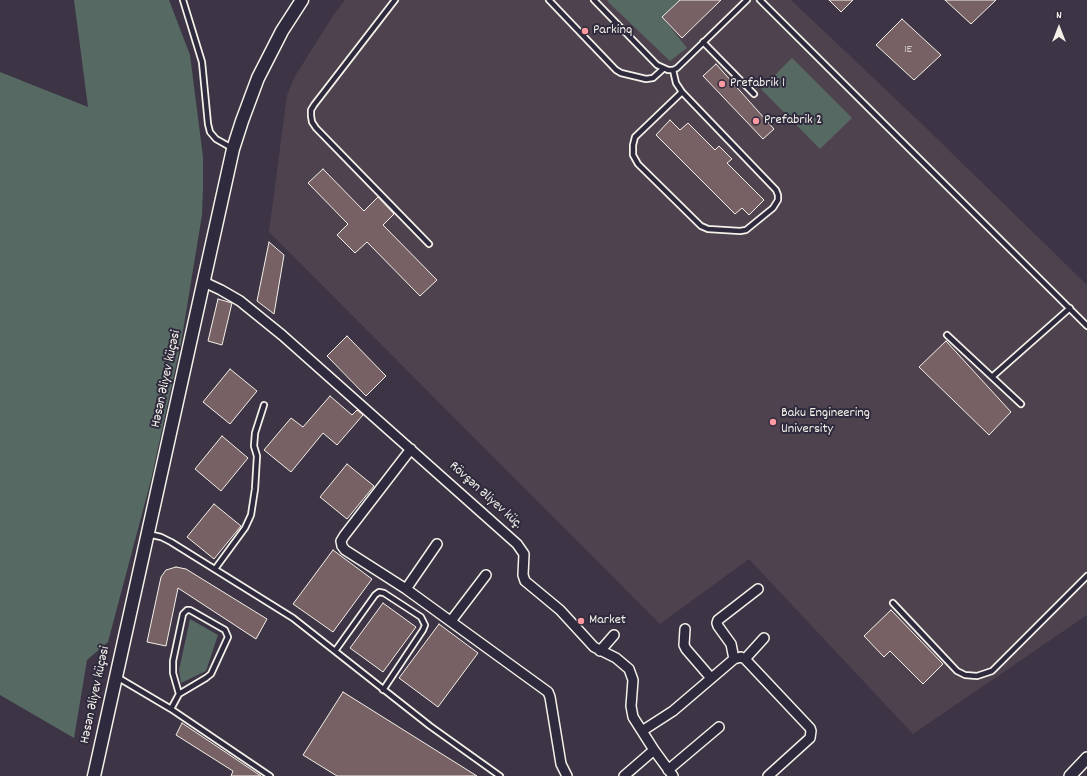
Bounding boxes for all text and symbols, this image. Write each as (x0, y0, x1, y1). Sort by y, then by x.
north arrow (1039, 8, 1079, 48)
text: N (1056, 8, 1062, 24)
place label: Parkinq (593, 23, 632, 39)
marker: Parkinq (580, 26, 590, 36)
house number: 1E (904, 43, 912, 57)
place label: Prefabrik 1 (730, 76, 785, 92)
marker: Prefabrik 1 (717, 79, 727, 89)
place label: Prefabrik 2 (764, 113, 822, 129)
marker: Prefabrik 2 (751, 116, 761, 126)
street label: Həsən Əliyev küçəsi (148, 329, 186, 429)
place label: Baku Engineering University (781, 406, 870, 438)
marker: Baku Engineering University (768, 417, 778, 427)
street label: Rövşən Əliyev küç. (445, 459, 525, 533)
place label: Market (589, 613, 626, 629)
marker: Market (576, 616, 586, 626)
street label: Həsən Əliyev küçəsi (77, 645, 115, 745)

